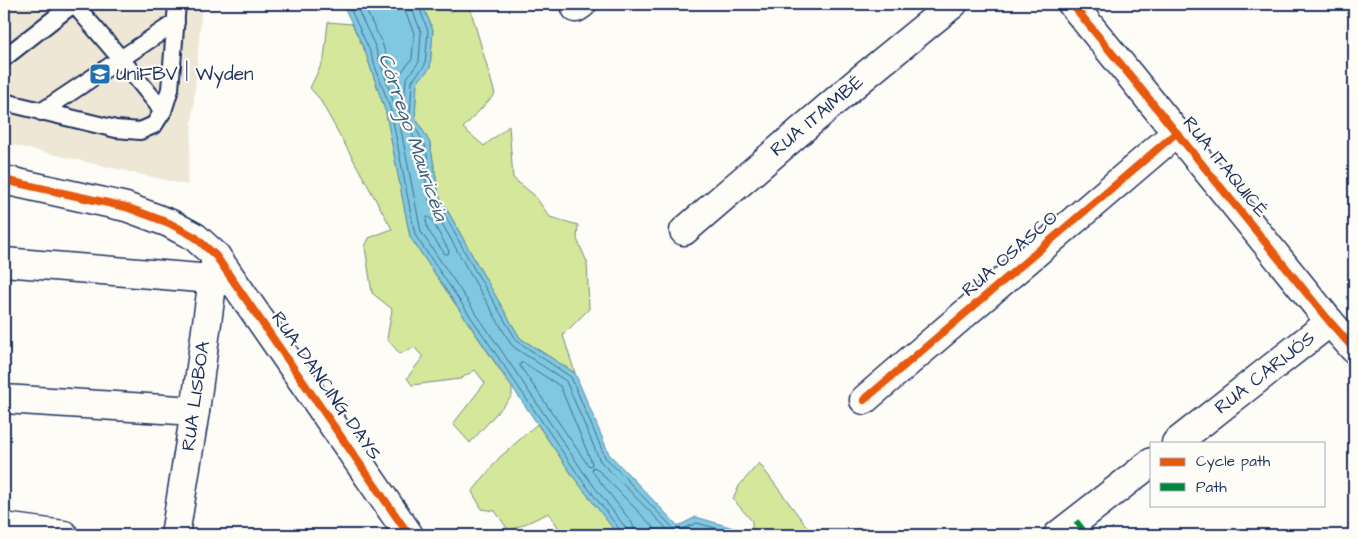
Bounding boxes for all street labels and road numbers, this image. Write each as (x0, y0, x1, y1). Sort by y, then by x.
street label: RUA ITAIMBÉ (765, 69, 869, 163)
street label: RUA ITAQUICÉ (1176, 111, 1274, 223)
street label: RUA OSASCO (956, 204, 1064, 303)
street label: RUA DANCING DAYS (264, 306, 388, 466)
street label: RUA CARIJÓS (1209, 325, 1321, 421)
street label: RUA LISBOA (175, 339, 217, 453)

